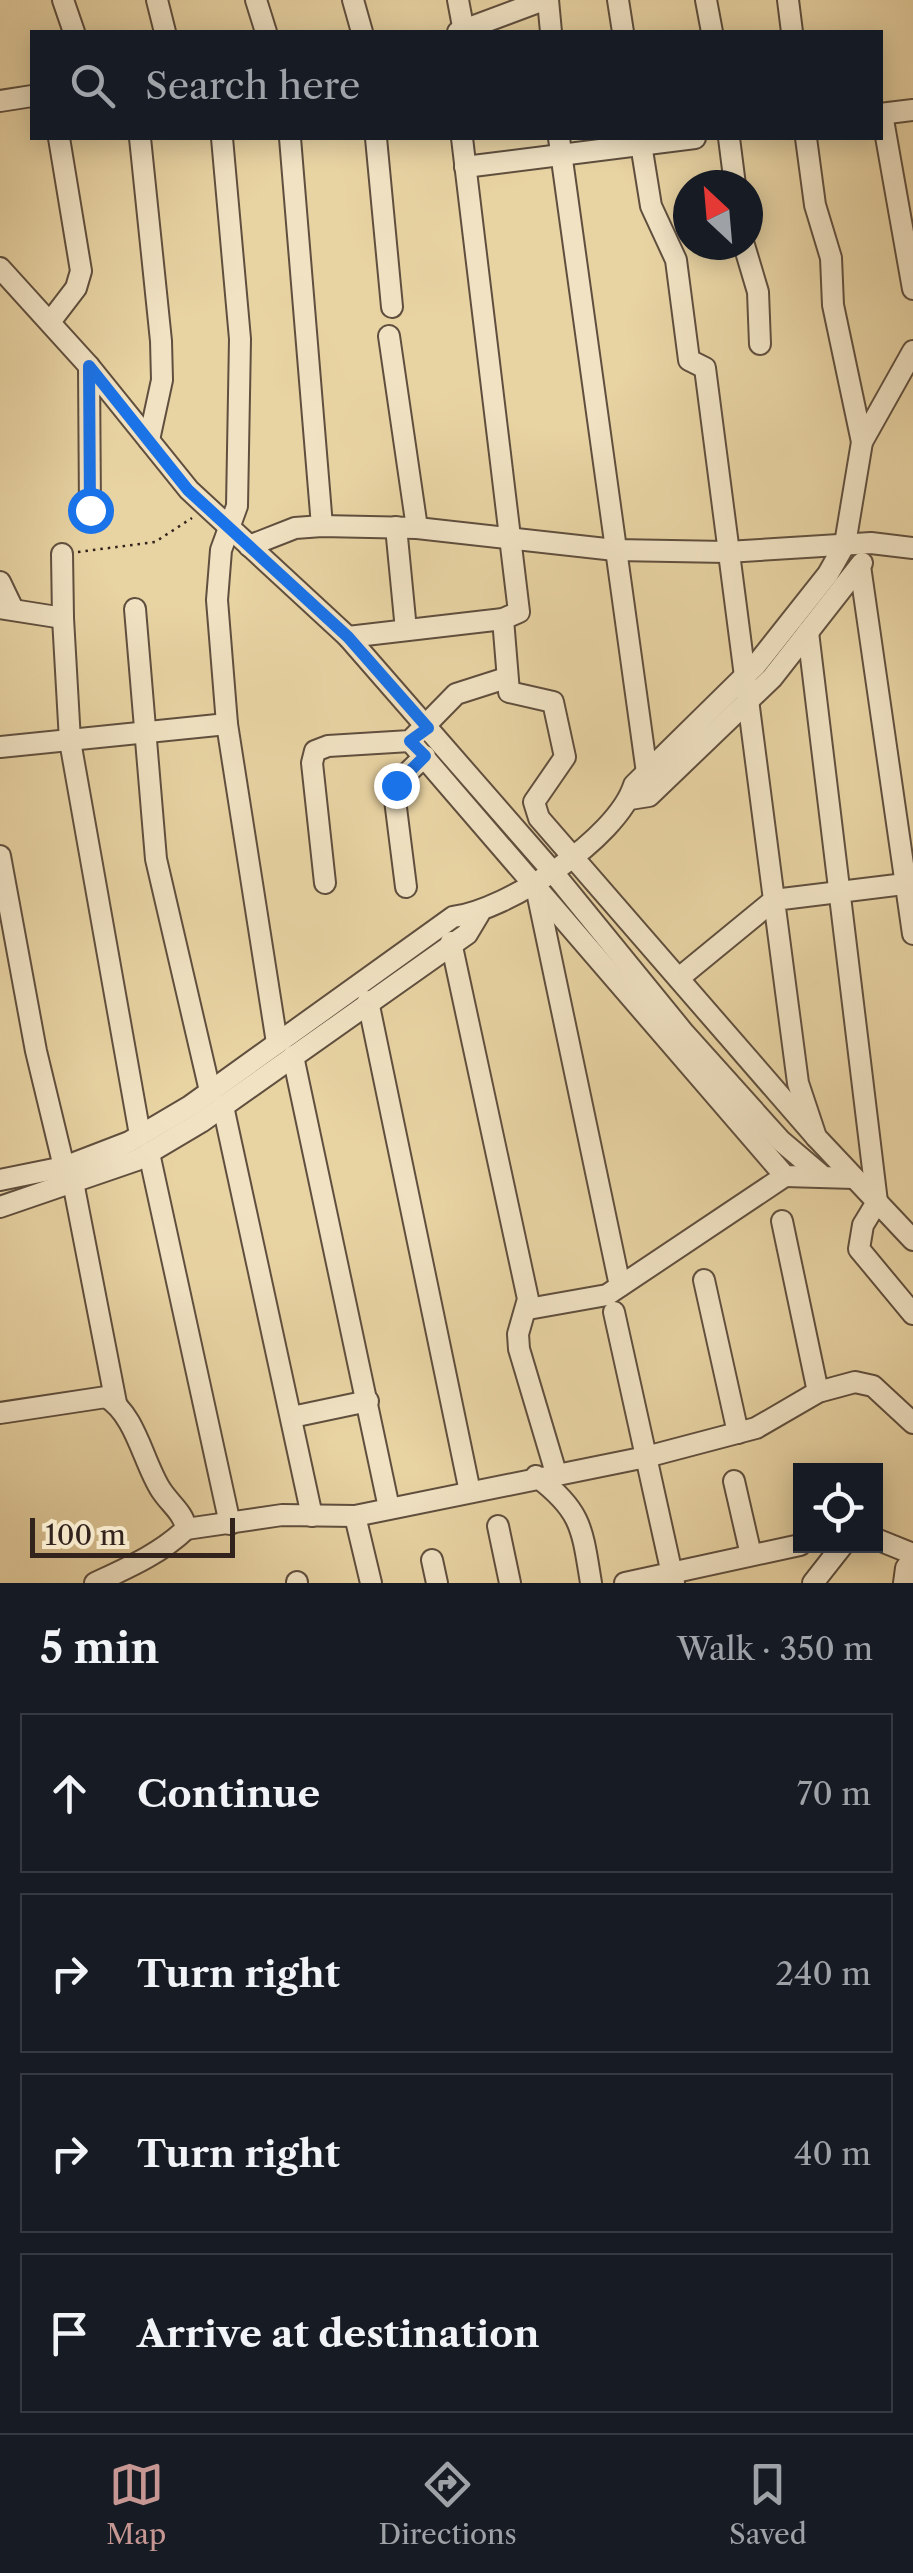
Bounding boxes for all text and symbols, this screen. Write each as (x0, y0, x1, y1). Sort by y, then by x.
search box (30, 30, 883, 140)
icon: search (65, 58, 120, 113)
text: Search here (145, 62, 360, 109)
north arrow (673, 170, 763, 260)
route start (68, 488, 114, 534)
route end (374, 763, 420, 809)
map controls (793, 1463, 883, 1553)
button: locate (793, 1463, 883, 1553)
scale bar (30, 1513, 235, 1558)
text: 100 m (45, 1518, 126, 1552)
text: 5 min (40, 1622, 159, 1674)
text: Walk · 350 m (677, 1629, 873, 1668)
icon: ahead (42, 1766, 97, 1821)
text: Continue (137, 1770, 320, 1817)
text: 70 m (797, 1774, 871, 1813)
icon: right (42, 1946, 97, 2001)
text: Turn right (137, 1950, 340, 1997)
text: 240 m (775, 1954, 871, 1993)
icon: right (42, 2126, 97, 2181)
text: Turn right (137, 2130, 340, 2177)
text: 40 m (794, 2134, 871, 2173)
icon: arrive (42, 2306, 97, 2361)
text: Arrive at destination (137, 2310, 540, 2357)
tab: Map (106, 2457, 166, 2551)
tab: Directions (378, 2457, 517, 2551)
tab: Saved (729, 2457, 807, 2551)

